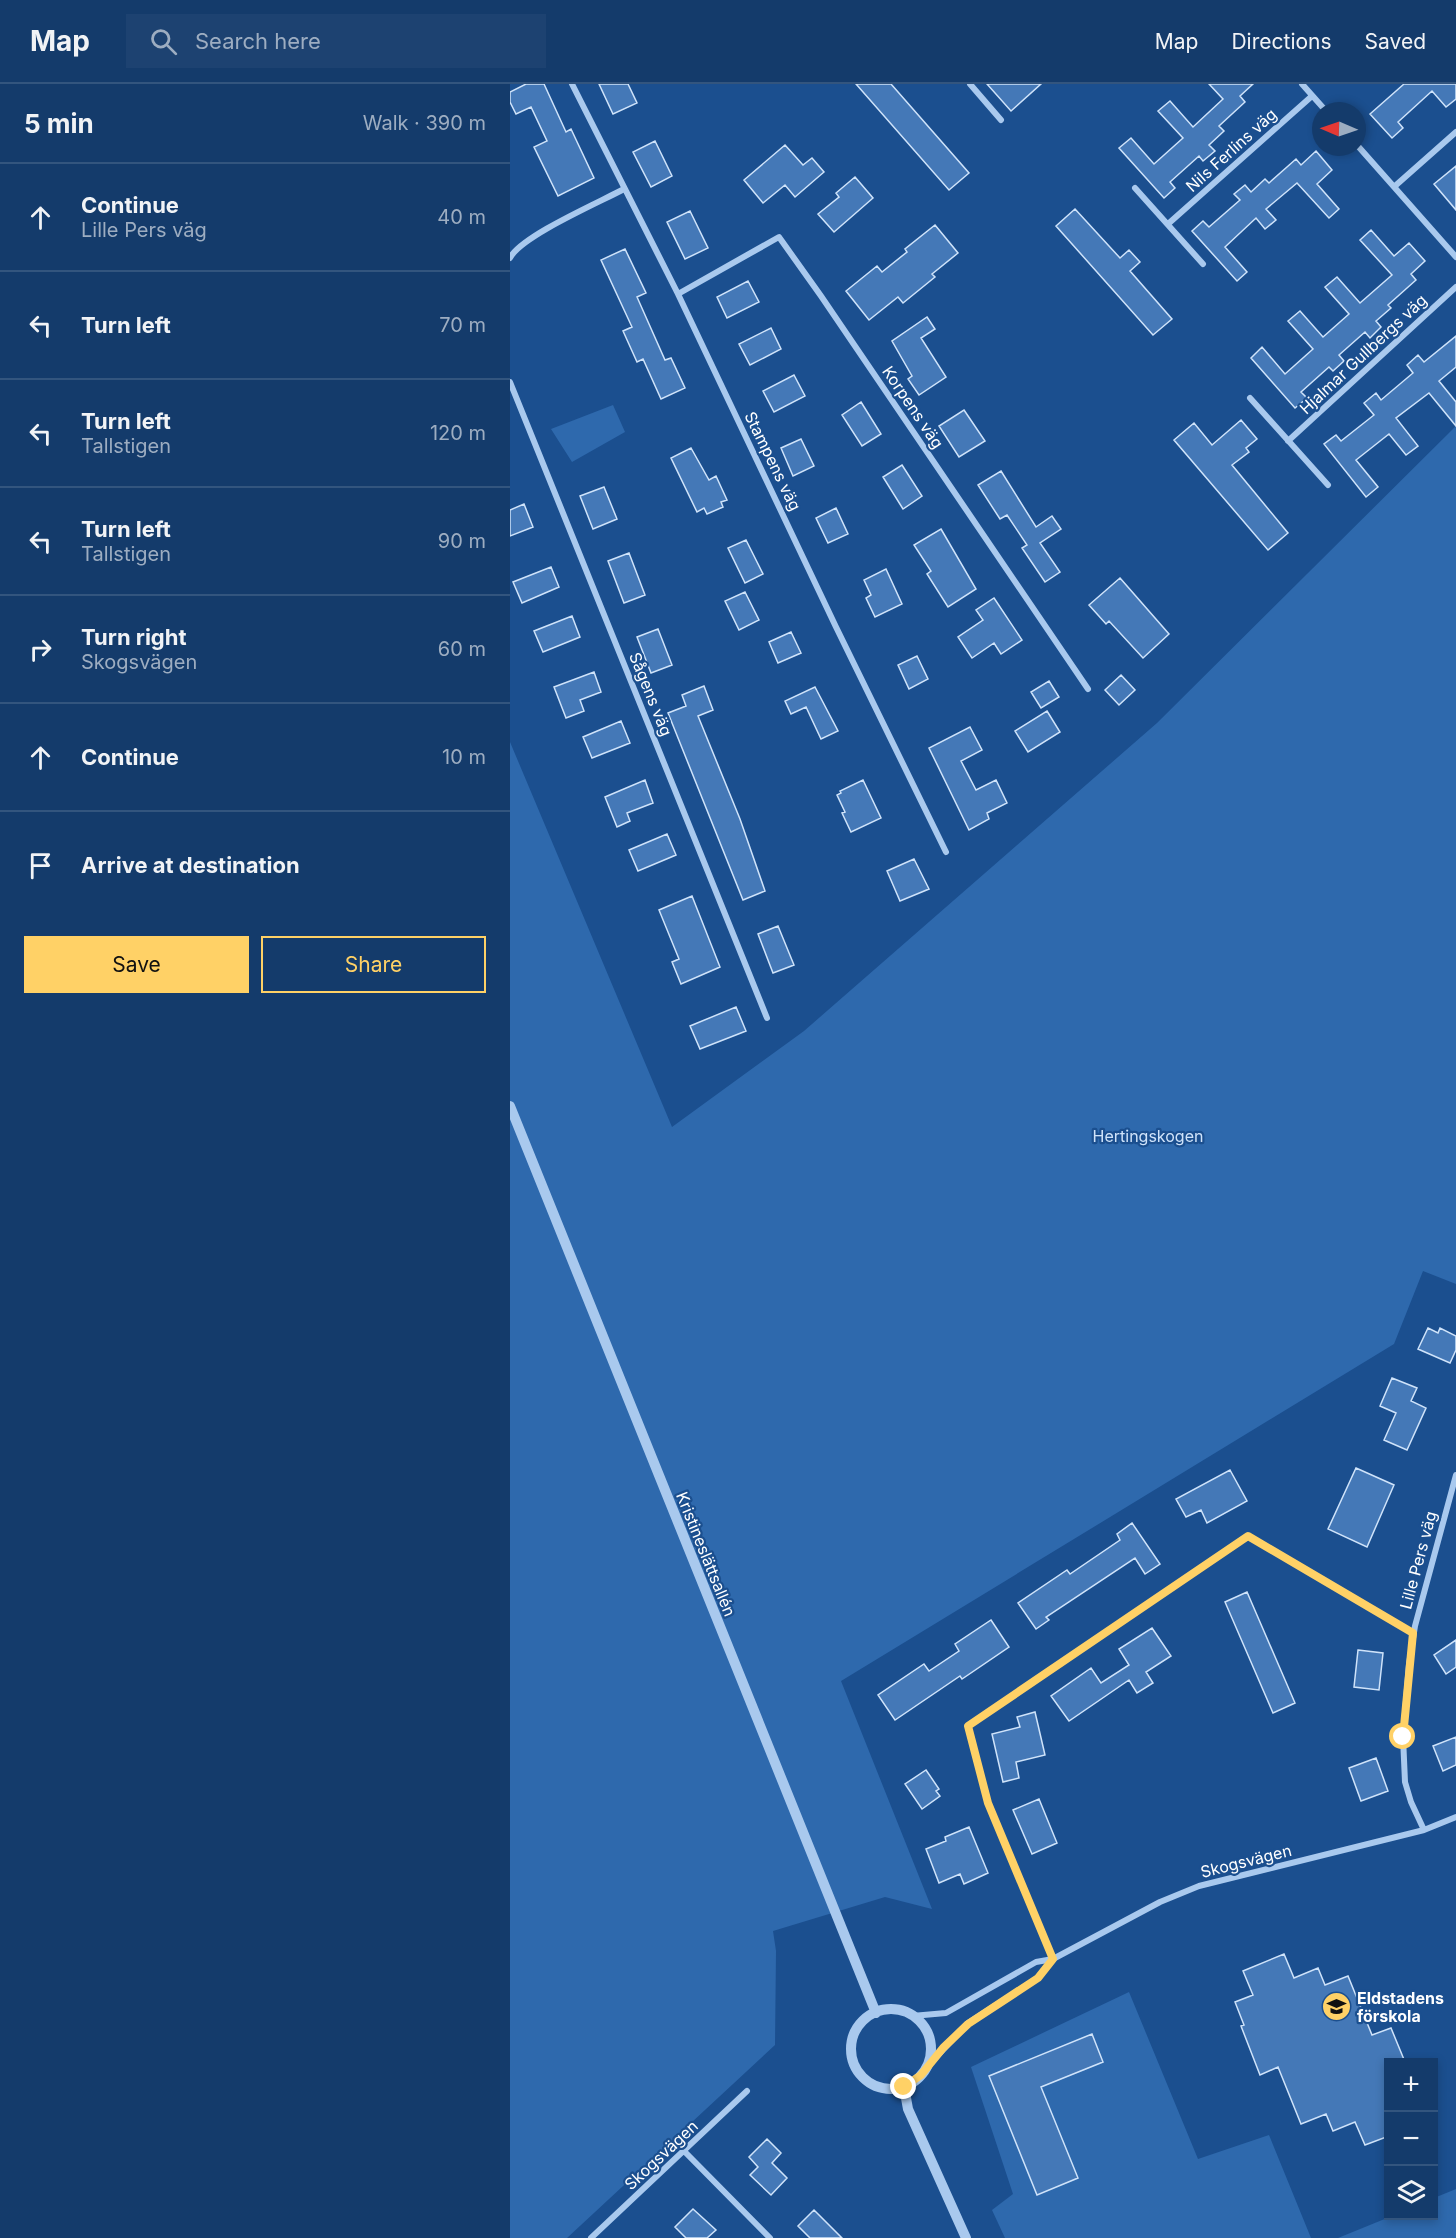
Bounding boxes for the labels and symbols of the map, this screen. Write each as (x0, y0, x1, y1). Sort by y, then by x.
north arrow (1312, 102, 1366, 156)
street label: Nils Ferlins väg (1182, 104, 1280, 196)
street label: Hjalmar Gullbergs väg (1295, 290, 1431, 418)
street label: Korpens väg (878, 362, 948, 452)
street label: Stampens väg (740, 408, 806, 514)
street label: Sågens väg (625, 649, 677, 739)
park label: Hertingskogen (1093, 1126, 1203, 1146)
street label: Kristineslättsallén (672, 1489, 740, 1619)
street label: Lille Pers väg (1395, 1509, 1441, 1611)
route start (1389, 1723, 1415, 1749)
street label: Skogsvägen (1198, 1840, 1294, 1882)
place label: Eldstadens förskola (1357, 1988, 1444, 2026)
school or university icon: Eldstadens förskola (1320, 1991, 1352, 2023)
route end (890, 2073, 916, 2099)
street label: Skogsvägen (620, 2116, 702, 2194)

